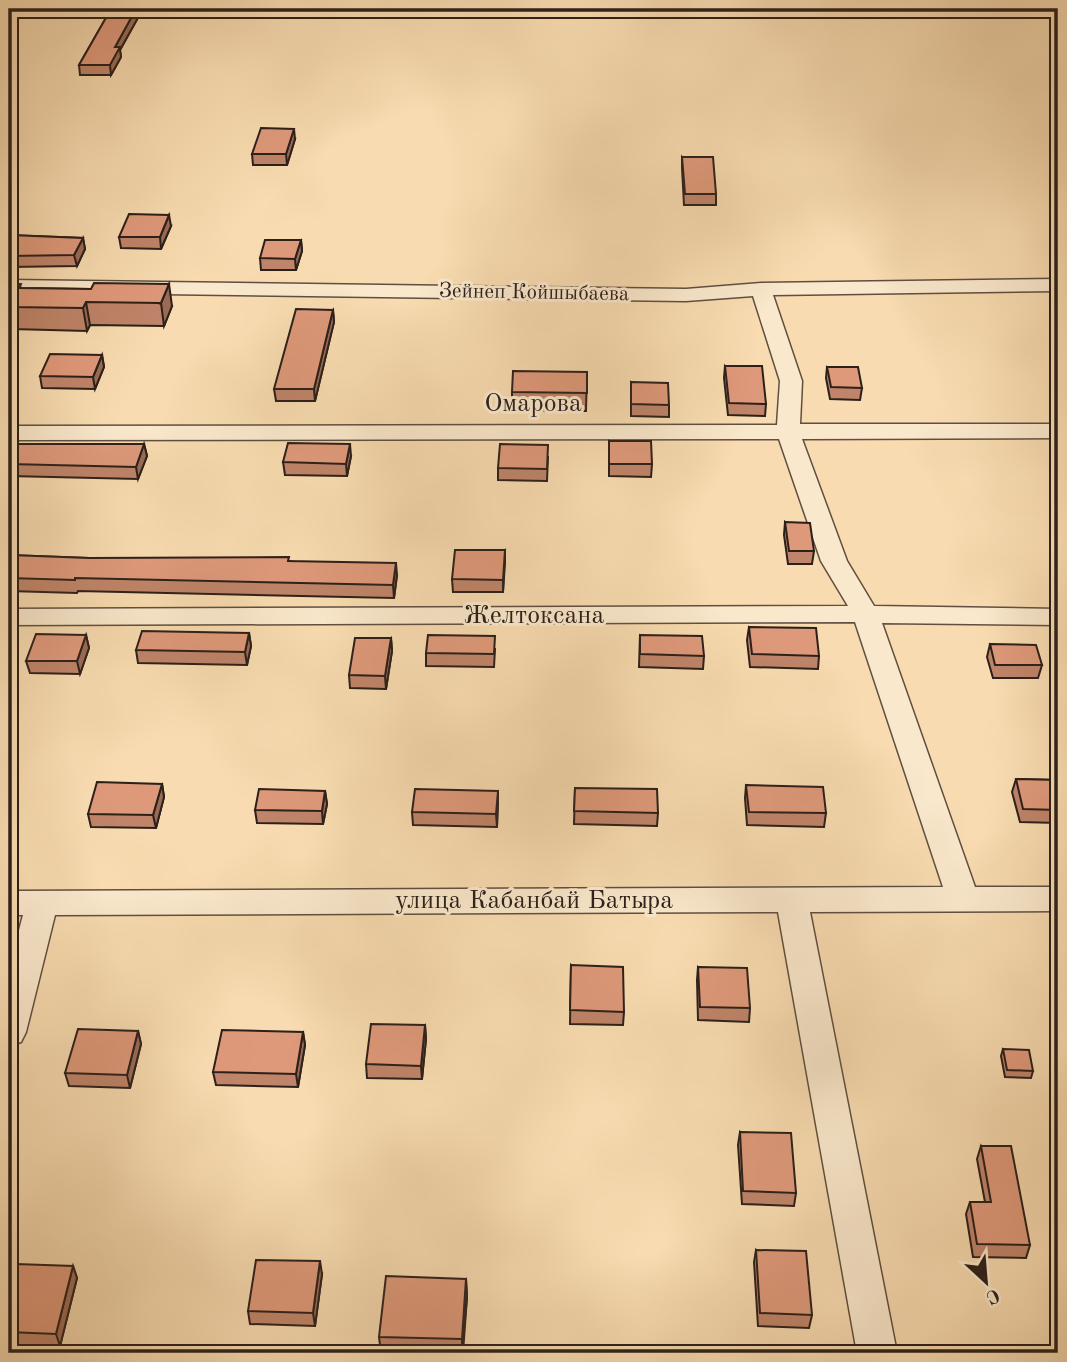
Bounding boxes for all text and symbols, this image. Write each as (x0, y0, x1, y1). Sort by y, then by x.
street label: Зейнеп Койшыбаева (439, 281, 629, 305)
street label: Омарова (484, 391, 582, 417)
street label: Желтоксана (464, 603, 605, 629)
street label: улица Кабанбай Батыра (395, 888, 673, 914)
north arrow (951, 1246, 1021, 1316)
text: С (983, 1284, 1002, 1306)

